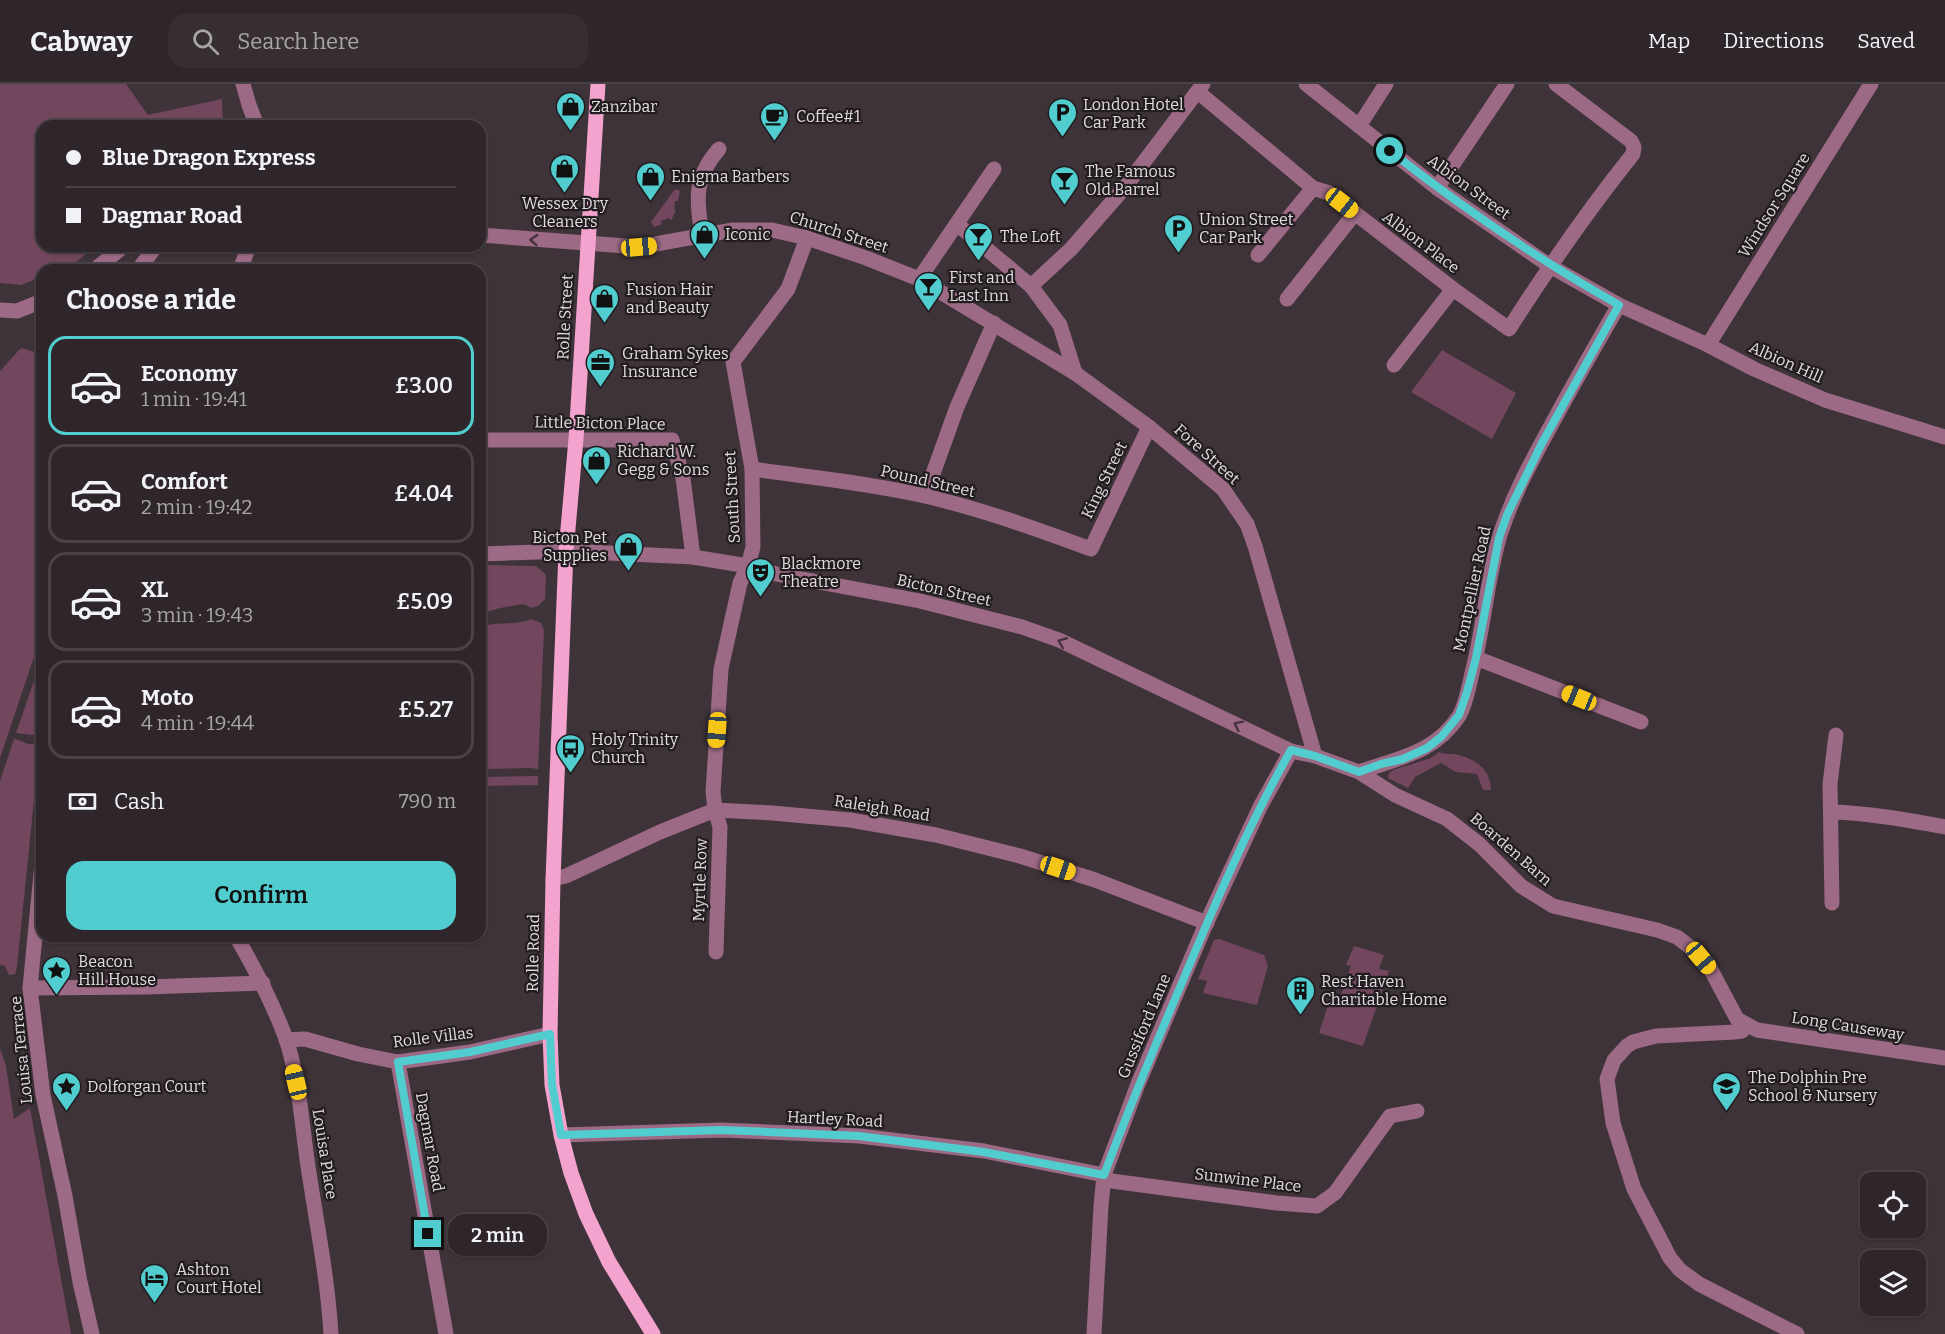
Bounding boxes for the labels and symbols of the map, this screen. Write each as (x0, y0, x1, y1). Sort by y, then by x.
shop icon: Zanzibar (554, 90, 586, 132)
place label: London Hotel Car Park (1083, 95, 1184, 132)
place label: Zanzibar (591, 97, 657, 116)
parking icon: London Hotel Car Park (1046, 97, 1078, 139)
cafe icon: Coffee#1 (759, 100, 791, 142)
place label: Coffee#1 (796, 107, 861, 126)
route start (1376, 137, 1403, 164)
street label: Windsor Square (1734, 149, 1814, 261)
street label: Albion Street (1424, 151, 1514, 223)
shop icon: Wessex Dry Cleaners (549, 152, 581, 194)
shop icon: Enigma Barbers (634, 160, 666, 202)
place label: The Famous Old Barrel (1085, 162, 1175, 199)
bar icon: The Famous Old Barrel (1048, 164, 1080, 206)
place label: Enigma Barbers (671, 167, 790, 186)
car (1322, 185, 1362, 221)
place label: Wessex Dry Cleaners (522, 194, 609, 231)
street label: Church Street (787, 207, 891, 257)
street label: Albion Place (1379, 207, 1463, 277)
place label: Union Street Car Park (1199, 210, 1294, 247)
parking icon: Union Street Car Park (1162, 212, 1194, 254)
shop icon: Iconic (688, 218, 720, 260)
bar icon: The Loft (963, 220, 995, 262)
place label: Iconic (725, 225, 771, 244)
place label: The Loft (1000, 227, 1061, 246)
one-way arrow (529, 234, 538, 247)
car (620, 236, 658, 258)
place label: First and Last Inn (949, 268, 1015, 305)
bar icon: First and Last Inn (912, 270, 944, 312)
street label: Rolle Street (553, 273, 577, 360)
place label: Fusion Hair and Beauty (626, 280, 713, 317)
shop icon: Fusion Hair and Beauty (589, 282, 621, 324)
street label: Albion Hill (1746, 337, 1826, 387)
place label: Graham Sykes Insurance (622, 344, 729, 381)
office icon: Graham Sykes Insurance (585, 346, 617, 388)
street label: Little Bicton Place (534, 412, 666, 434)
street label: Fore Street (1170, 420, 1244, 488)
street label: King Street (1077, 438, 1131, 522)
place label: Richard W. Gegg & Sons (617, 442, 709, 479)
shop icon: Richard W. Gegg & Sons (580, 444, 612, 486)
street label: South Street (720, 450, 744, 544)
street label: Pound Street (879, 461, 977, 501)
street label: Montpellier Road (1449, 524, 1495, 654)
place label: Bicton Pet Supplies (532, 528, 607, 565)
shop icon: Bicton Pet Supplies (612, 530, 644, 572)
place label: Blackmore Theatre (781, 554, 861, 591)
theatre icon: Blackmore Theatre (744, 556, 776, 598)
street label: Bicton Street (895, 570, 993, 610)
one-way arrow (1057, 637, 1068, 649)
car (1559, 683, 1599, 713)
car (707, 711, 727, 749)
one-way arrow (1233, 721, 1244, 733)
place label: Holy Trinity Church (591, 730, 679, 767)
bus stop icon: Holy Trinity Church (554, 732, 586, 774)
street label: Raleigh Road (833, 791, 932, 825)
street label: Boarden Barn (1466, 808, 1556, 890)
street label: Myrtle Row (689, 838, 711, 922)
car (1038, 854, 1078, 882)
street label: Rolle Road (523, 913, 543, 992)
car (1683, 938, 1719, 978)
place label: Beacon Hill House (78, 952, 156, 989)
place icon: Beacon Hill House (41, 954, 73, 996)
street label: Gussiford Lane (1113, 971, 1175, 1081)
place label: Rest Haven Charitable Home (1321, 972, 1447, 1009)
building icon: Rest Haven Charitable Home (1284, 974, 1316, 1016)
street label: Louisa Terrace (6, 995, 36, 1105)
street label: Long Causeway (1790, 1008, 1906, 1044)
street label: Rolle Villas (392, 1023, 474, 1051)
car (283, 1062, 309, 1102)
place label: The Dolphin Pre School & Nursery (1748, 1068, 1878, 1105)
place icon: Dolforgan Court (50, 1070, 82, 1112)
school or university icon: The Dolphin Pre School & Nursery (1711, 1070, 1743, 1112)
place label: Dolforgan Court (87, 1077, 206, 1096)
street label: Dagmar Road (412, 1091, 448, 1194)
street label: Louisa Place (308, 1107, 342, 1201)
street label: Hartley Road (786, 1107, 884, 1131)
street label: Sunwine Place (1193, 1164, 1303, 1196)
callout: 2 min (449, 1213, 548, 1255)
route end (414, 1220, 441, 1247)
place label: Ashton Court Hotel (176, 1260, 262, 1297)
hotel icon: Ashton Court Hotel (139, 1262, 171, 1304)

